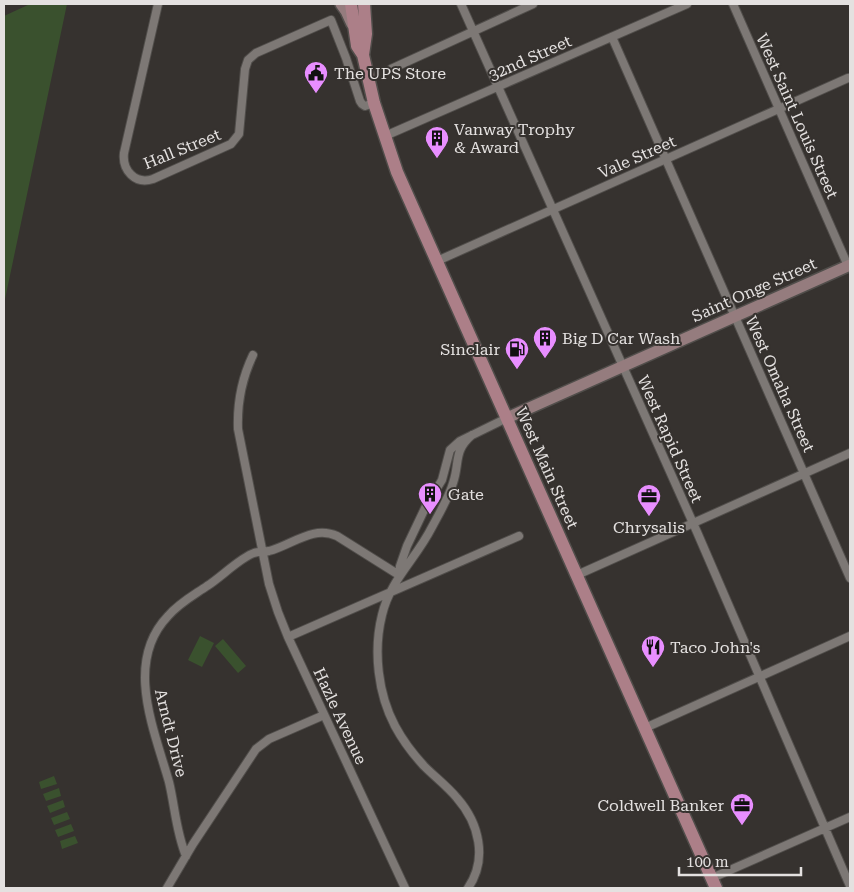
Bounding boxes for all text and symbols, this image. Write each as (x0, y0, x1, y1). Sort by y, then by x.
street label: 32nd Street (486, 31, 574, 85)
street label: West Saint Louis Street (752, 31, 842, 201)
public building icon: The UPS Store (303, 60, 329, 94)
place label: The UPS Store (334, 64, 446, 83)
place label: Vanway Trophy & Award (454, 120, 575, 157)
street label: Hall Street (141, 125, 223, 173)
building icon: Vanway Trophy & Award (424, 125, 450, 159)
street label: Vale Street (595, 132, 679, 182)
street label: Saint Onge Street (689, 254, 819, 326)
street label: West Omaha Street (741, 313, 819, 455)
building icon: Big D Car Wash (532, 325, 558, 359)
place label: Big D Car Wash (562, 329, 680, 348)
fuel station icon: Sinclair (504, 336, 530, 370)
place label: Sinclair (440, 340, 500, 359)
street label: West Rapid Street (633, 372, 707, 506)
street label: West Main Street (512, 404, 582, 532)
building icon: Gate (417, 481, 443, 515)
office icon: Chrysalis (636, 483, 662, 517)
place label: Gate (448, 485, 484, 504)
place label: Chrysalis (613, 518, 685, 537)
restaurant icon: Taco John's (640, 634, 666, 668)
place label: Taco John's (670, 638, 761, 657)
street label: Hazle Avenue (309, 665, 371, 768)
street label: Arndt Drive (151, 687, 191, 779)
office icon: Coldwell Banker (729, 792, 755, 826)
place label: Coldwell Banker (598, 796, 724, 815)
scale bar (679, 844, 802, 876)
text: 100 m (686, 853, 729, 871)

